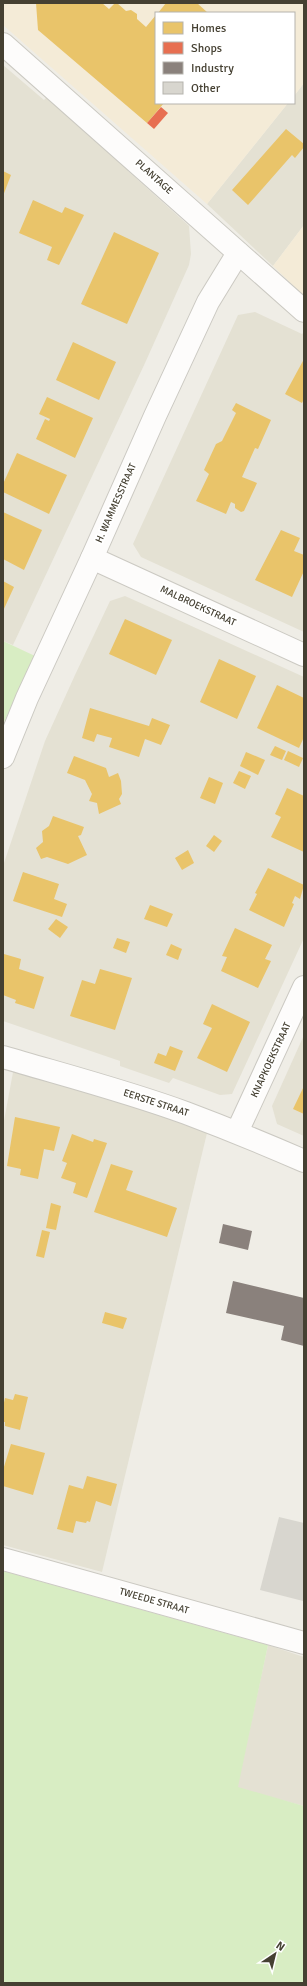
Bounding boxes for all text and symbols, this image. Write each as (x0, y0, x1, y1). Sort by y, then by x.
legend (155, 12, 295, 104)
text: Homes (191, 21, 226, 36)
text: Shops (191, 41, 222, 56)
text: Industry (191, 61, 234, 76)
text: Other (191, 81, 221, 96)
street label: PLANTAGE (133, 157, 175, 197)
street label: H. WAMMESSTRAAT (93, 461, 139, 545)
street label: MALBROEKSTRAAT (158, 583, 238, 629)
street label: KNAPKOEKSTRAAT (248, 1021, 294, 1099)
street label: EERSTE STRAAT (122, 1087, 190, 1119)
street label: TWEEDE STRAAT (118, 1585, 190, 1617)
north arrow (255, 1934, 295, 1974)
text: N (274, 1939, 287, 1954)

